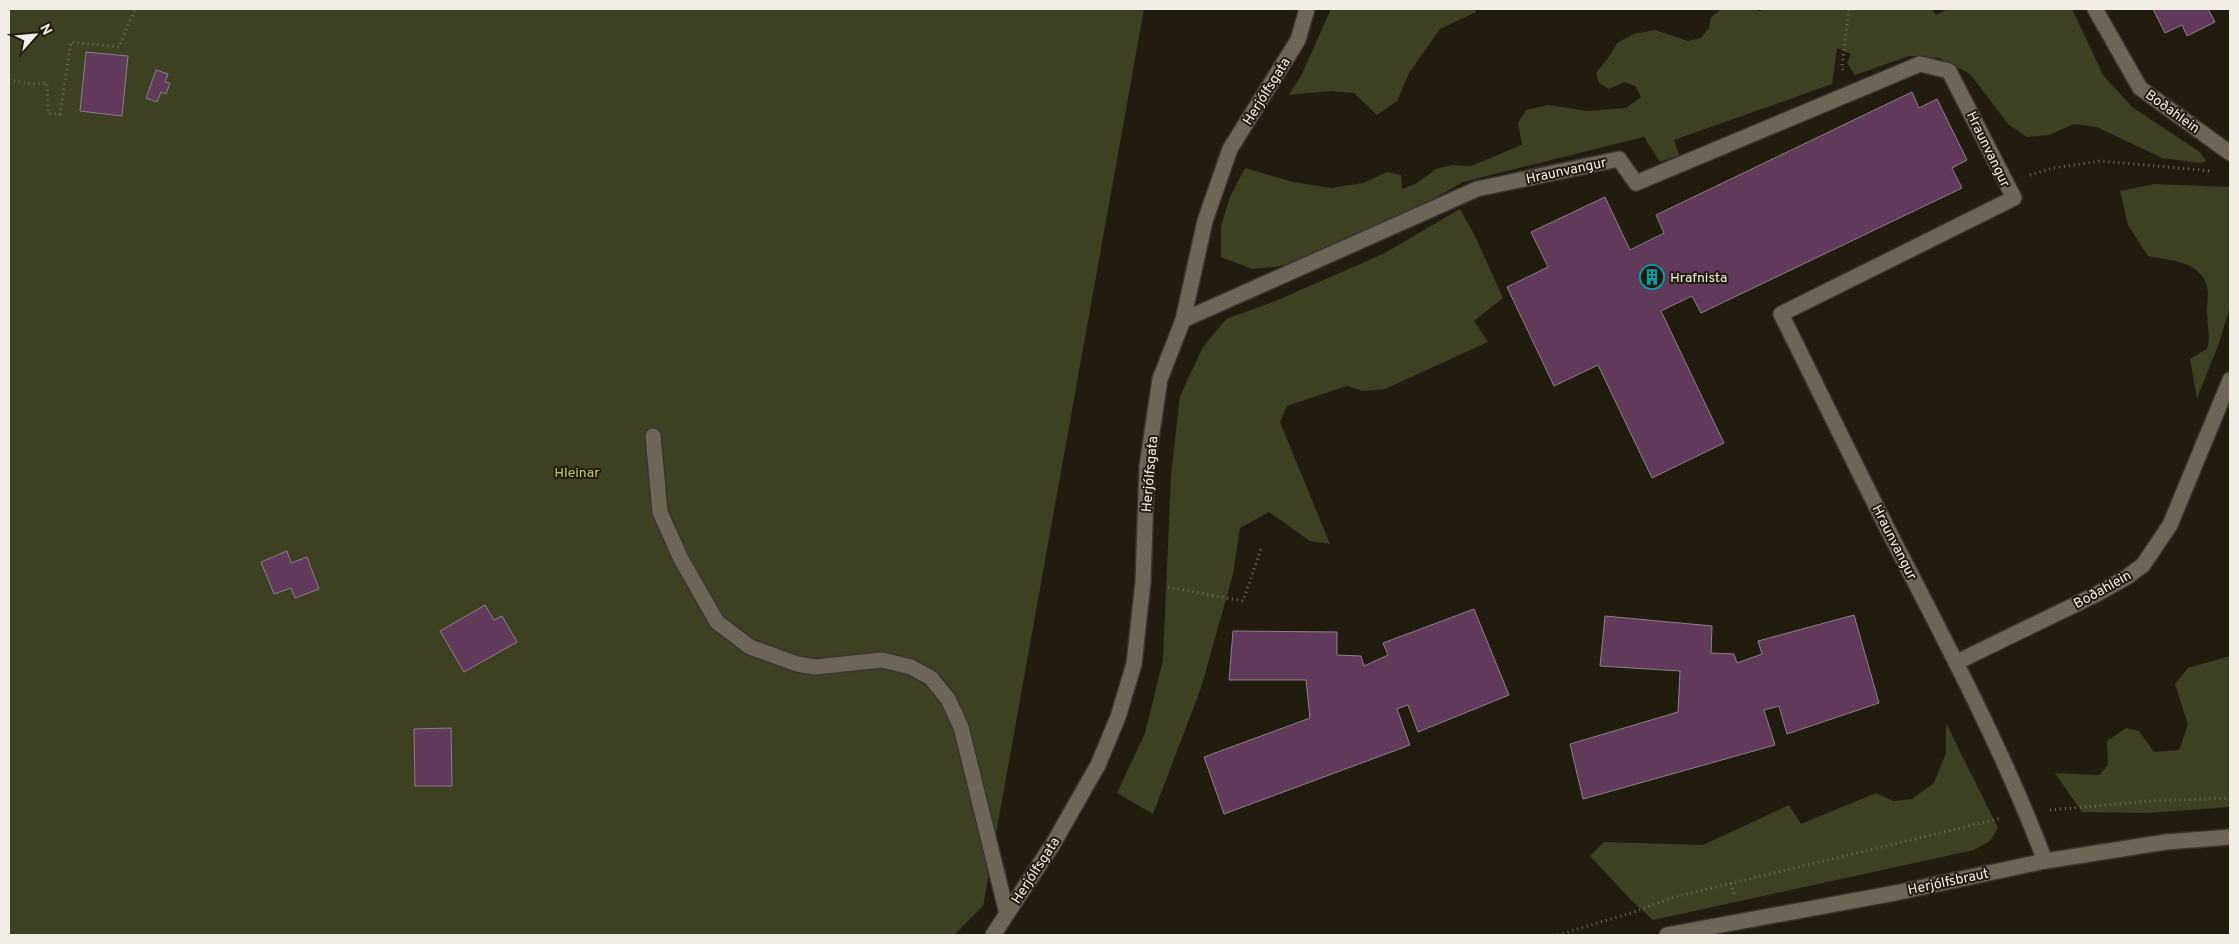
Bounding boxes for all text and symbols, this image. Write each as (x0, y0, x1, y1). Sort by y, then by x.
north arrow (10, 10, 60, 60)
text: N (35, 21, 55, 38)
street label: Herjólfsgata (1240, 55, 1295, 129)
street label: Boðahlein (2142, 87, 2203, 138)
street label: Hraunvangur (1962, 109, 2014, 191)
street label: Hraunvangur (1524, 155, 1609, 188)
building icon: Hrafnista (1639, 264, 1665, 290)
place label: Hrafnista (1670, 270, 1727, 287)
street label: Herjólfsgata (1139, 435, 1162, 513)
park label: Hleinar (554, 465, 600, 482)
street label: Hraunvangur (1867, 502, 1920, 584)
street label: Boðahlein (2071, 568, 2135, 613)
street label: Herjólfsgata (1008, 834, 1064, 907)
street label: Herjólfsbraut (1906, 866, 1990, 899)

